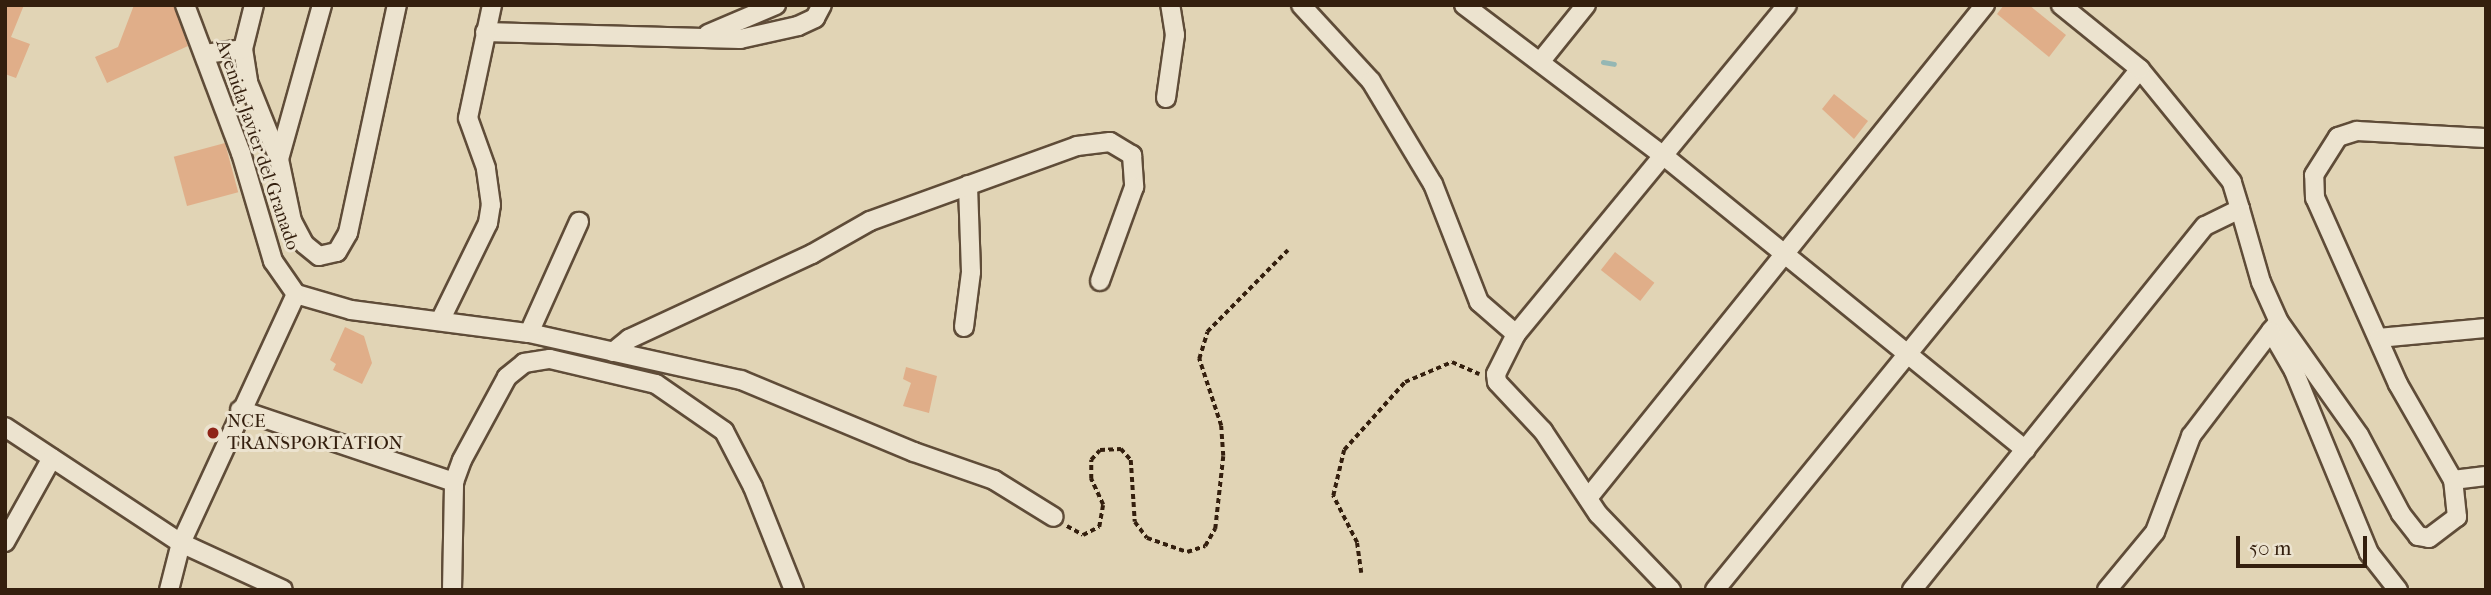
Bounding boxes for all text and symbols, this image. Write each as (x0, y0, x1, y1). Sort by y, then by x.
street label: Avenida Javier del Granado (210, 37, 304, 253)
place label: NCE TRANSPORTATION (227, 411, 403, 455)
marker: NCE TRANSPORTATION (205, 425, 221, 441)
scale bar (2239, 522, 2370, 566)
text: 50 m (2249, 536, 2292, 560)

